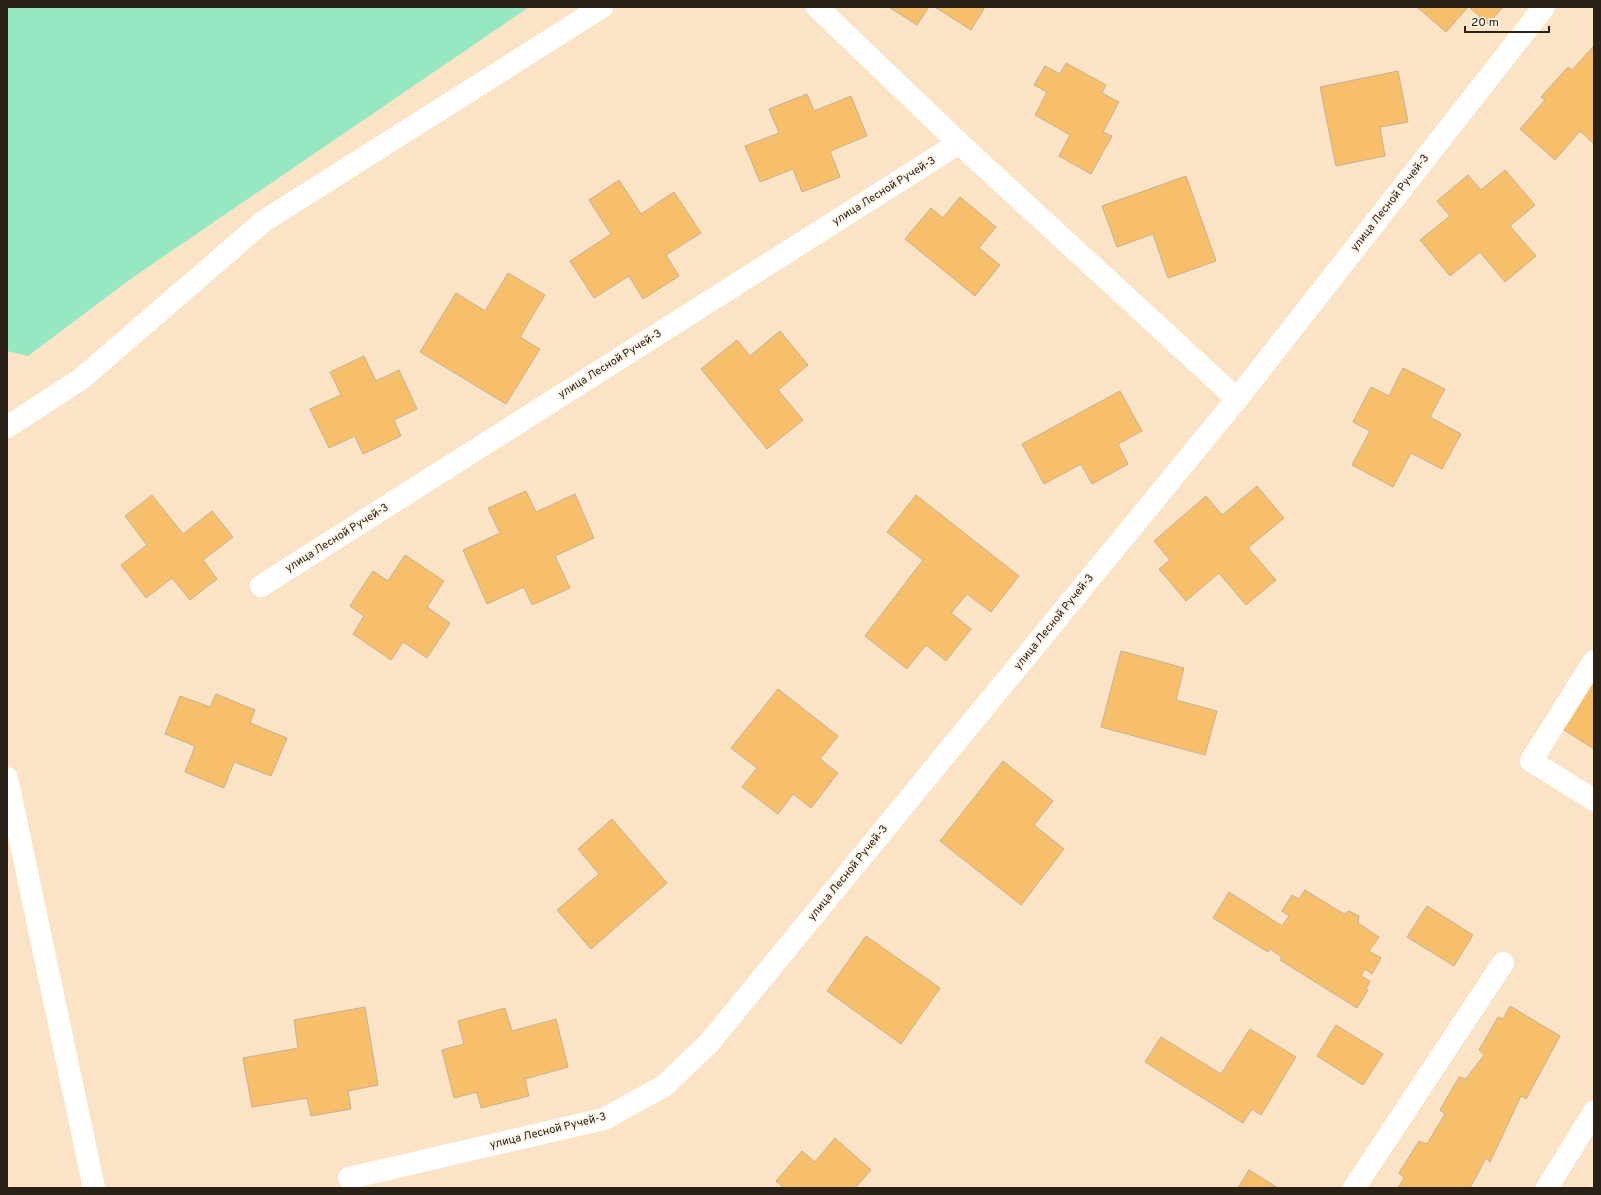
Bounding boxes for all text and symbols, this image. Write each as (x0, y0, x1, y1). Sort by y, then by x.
scale bar (1465, 8, 1549, 34)
text: 20 m (1471, 15, 1499, 31)
street label: улица Лесной Ручей-3 (1348, 152, 1432, 254)
street label: улица Лесной Ручей-3 (830, 153, 938, 229)
street label: улица Лесной Ручей-3 (556, 326, 664, 402)
street label: улица Лесной Ручей-3 (283, 500, 391, 576)
street label: улица Лесной Ручей-3 (1011, 571, 1097, 673)
street label: улица Лесной Ручей-3 (805, 822, 891, 924)
street label: улица Лесной Ручей-3 (488, 1110, 608, 1152)

